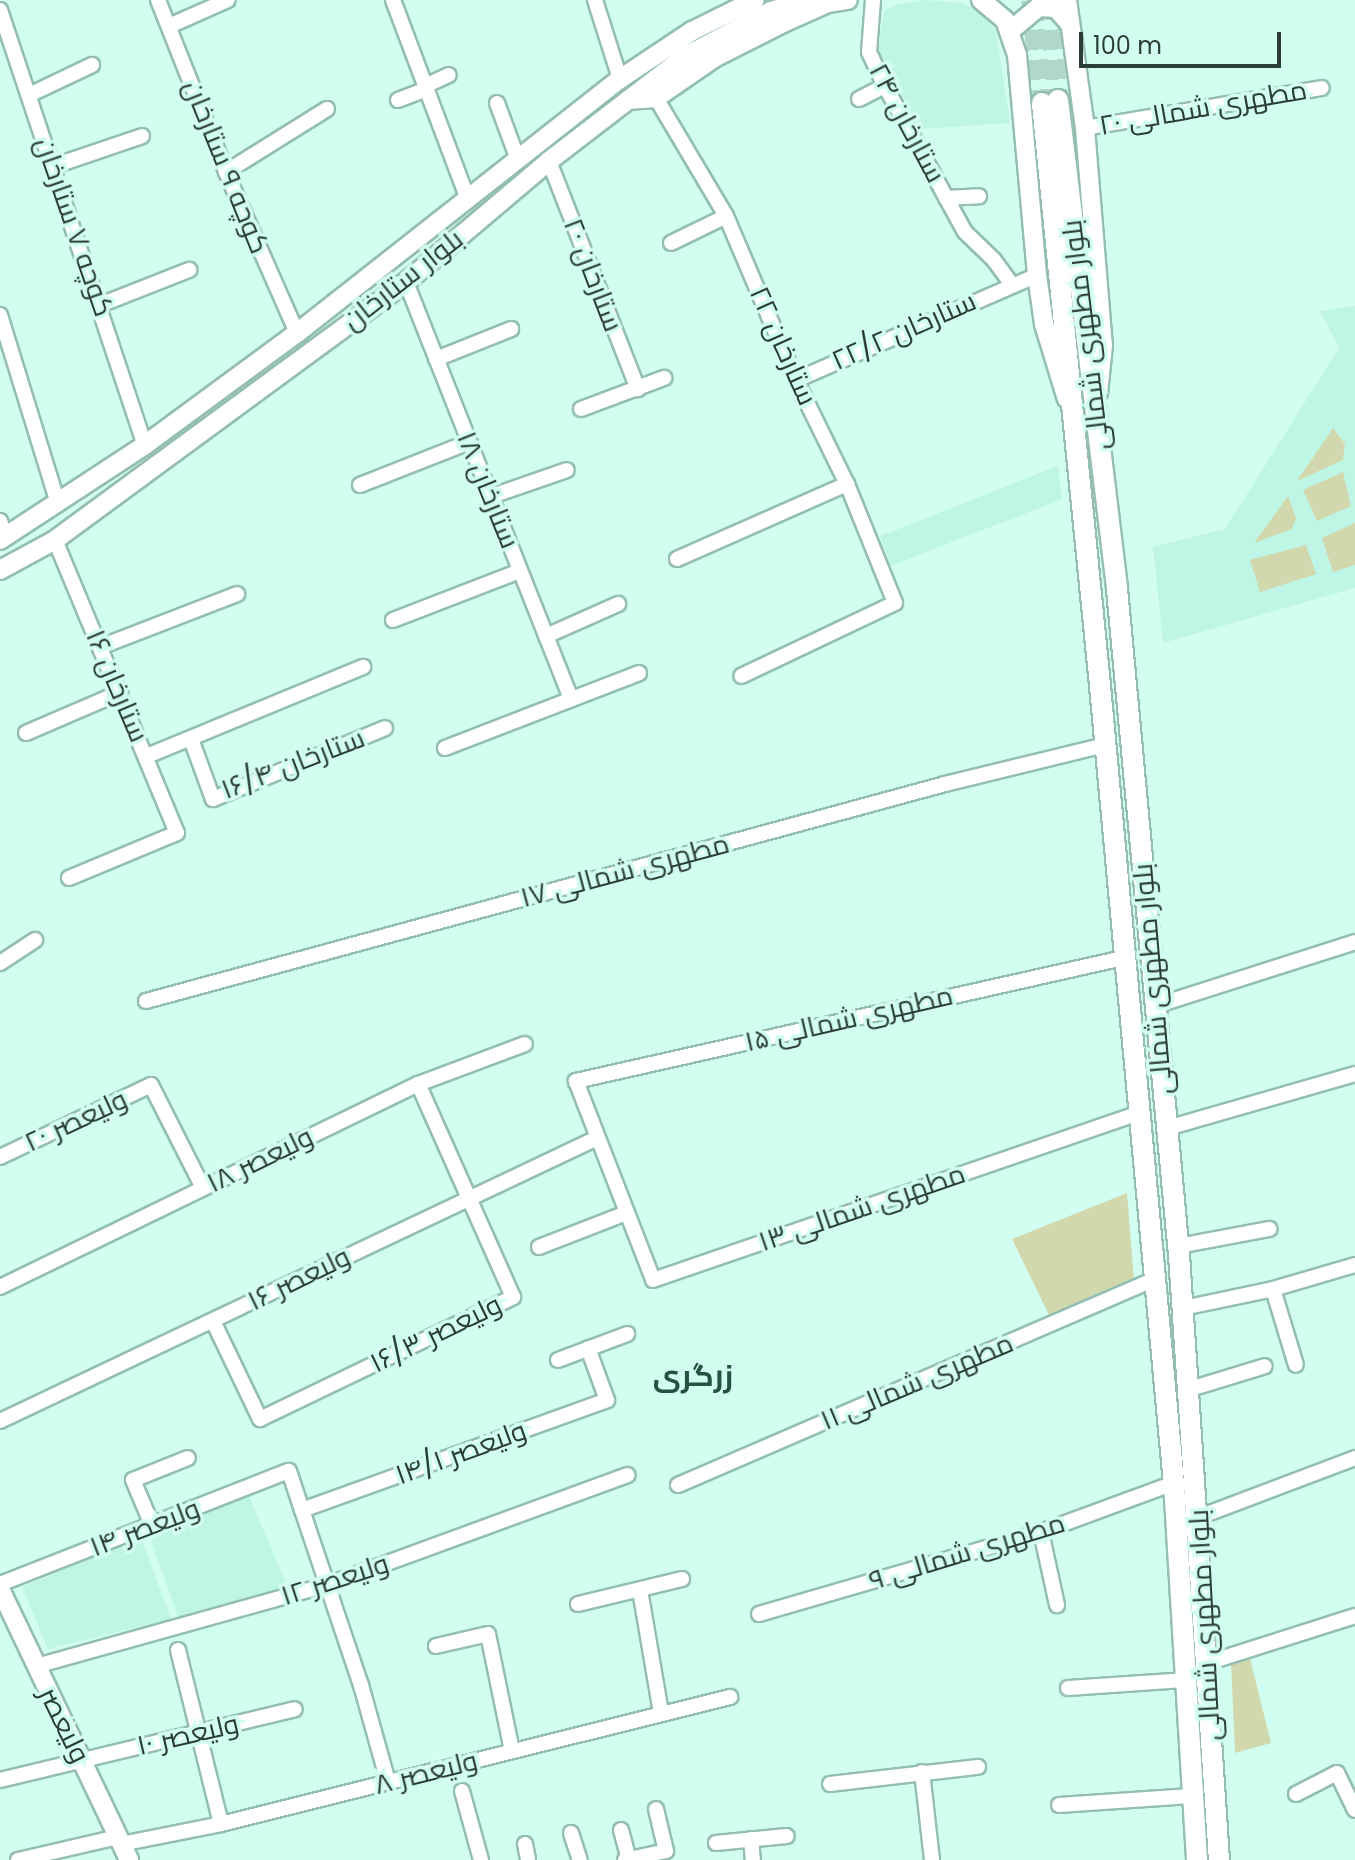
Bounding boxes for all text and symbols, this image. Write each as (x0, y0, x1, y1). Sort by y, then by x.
scale bar (1083, 16, 1285, 66)
text: 100 m (1093, 29, 1162, 62)
street label: ۲۴ ستارخان (862, 58, 952, 188)
street label: ۲۰ مطهری شمالی (1096, 73, 1310, 143)
street label: کوچه ۹ ستارخان (176, 75, 276, 259)
street label: کوچه ۷ ستارخان (28, 133, 120, 321)
street label: ۲۰ ستارخان (556, 214, 630, 336)
street label: بلوار مطهرى شمالى (1055, 218, 1117, 452)
street label: بلوار ستارخان (336, 222, 470, 338)
street label: ۲۲ ستارخان (742, 281, 824, 411)
street label: ۲۲/۲ ستارخان (827, 284, 981, 378)
street label: ۱۸ ستارخان (449, 427, 527, 553)
street label: ۱۶ ستارخان (78, 625, 156, 747)
street label: ۱۶/۴ ستارخان (217, 721, 369, 807)
street label: ۱۷ مطهری شمالی (517, 827, 733, 915)
street label: بلوار مطهرى شمالى (1126, 862, 1180, 1096)
street label: ۱۵ مطهری شمالی (742, 979, 956, 1059)
street label: ۲۰ ولیعصر (19, 1083, 133, 1159)
street label: ۱۸ ولیعصر (201, 1120, 319, 1200)
street label: ۱۳ مطهری شمالی (754, 1157, 970, 1259)
street label: ۱۶ ولیعصر (242, 1240, 356, 1318)
street label: ۱۶/۳ ولیعصر (365, 1288, 507, 1380)
street label: ۱۱ مطهری شمالی (816, 1326, 1018, 1438)
district label: زرگری (653, 1358, 733, 1394)
street label: ۱۴/۱ ولیعصر (391, 1414, 531, 1492)
street label: ۱۴ ولیعصر (85, 1492, 205, 1564)
street label: ۹ مطهری شمالی (865, 1506, 1069, 1598)
street label: بلوار مطهرى شمالى (1182, 1508, 1228, 1742)
street label: ۱۲ ولیعصر (277, 1547, 393, 1613)
street label: ولیعصر (31, 1682, 97, 1768)
street label: ۱۰ ولیعصر (134, 1707, 242, 1763)
street label: ۸ ولیعصر (371, 1744, 481, 1802)

